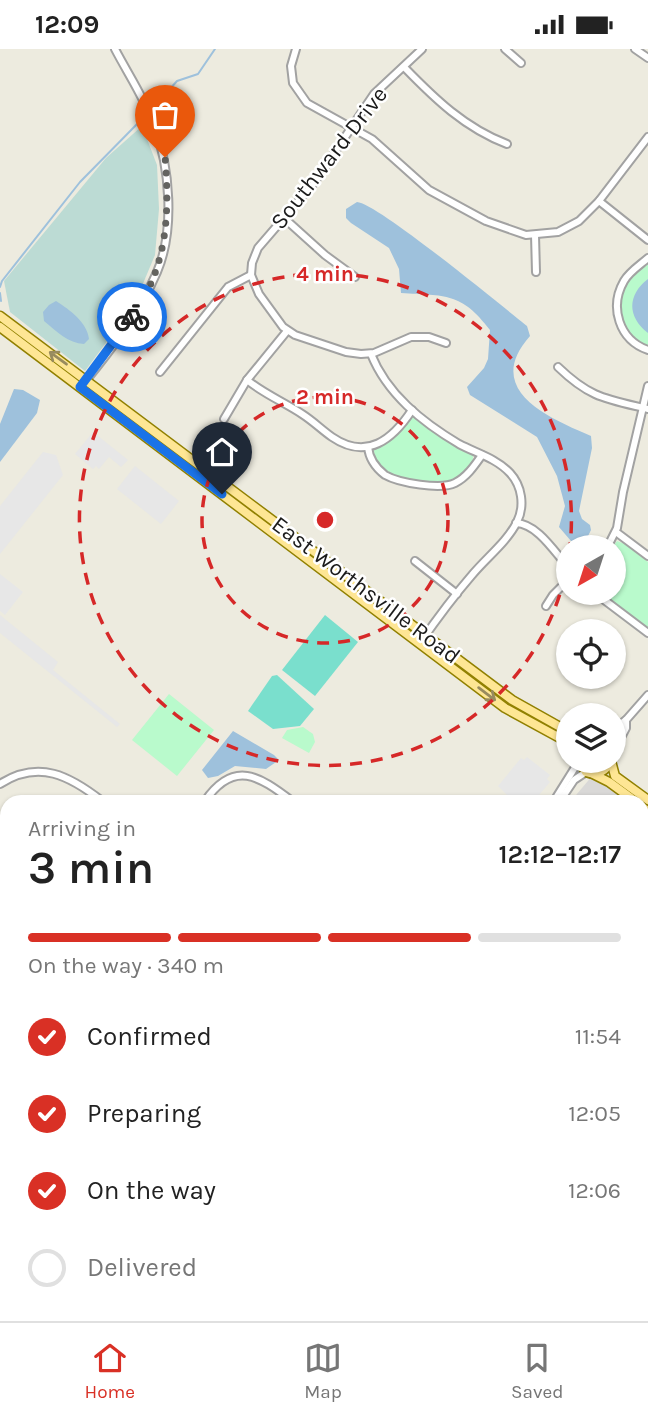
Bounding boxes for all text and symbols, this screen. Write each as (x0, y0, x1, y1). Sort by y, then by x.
text: 12:09 (35, 9, 99, 40)
street label: Southward Drive (265, 81, 393, 235)
pin (135, 85, 195, 157)
icon: bag (146, 96, 184, 134)
text: 4 min (296, 262, 354, 286)
courier (97, 282, 167, 352)
icon: bike (113, 298, 151, 336)
one-way arrow (49, 351, 68, 365)
text: 2 min (296, 385, 354, 409)
pin (192, 422, 252, 494)
icon: home (203, 433, 241, 471)
centre of rings (313, 508, 337, 532)
street label: East Worthsville Road (267, 510, 465, 670)
north arrow (556, 535, 626, 605)
map controls (556, 535, 626, 773)
button: locate (556, 619, 626, 689)
one-way arrow (477, 686, 496, 701)
button: layers (556, 703, 626, 773)
text: Arriving in (28, 815, 136, 842)
text: 12:12–12:17 (499, 839, 621, 870)
text: 3 min (28, 841, 154, 895)
text: On the way · 340 m (28, 952, 224, 979)
icon: check (28, 1018, 66, 1056)
text: Confirmed (87, 1021, 212, 1052)
text: 11:54 (575, 1023, 621, 1050)
icon: check (28, 1095, 66, 1133)
text: Preparing (87, 1098, 201, 1129)
text: 12:05 (568, 1100, 621, 1127)
icon: check (28, 1172, 66, 1210)
text: On the way (87, 1175, 216, 1206)
text: 12:06 (568, 1177, 621, 1204)
text: Delivered (87, 1252, 197, 1283)
tab: Home (84, 1339, 135, 1403)
tab: Map (304, 1339, 342, 1403)
tab: Saved (511, 1339, 564, 1403)

